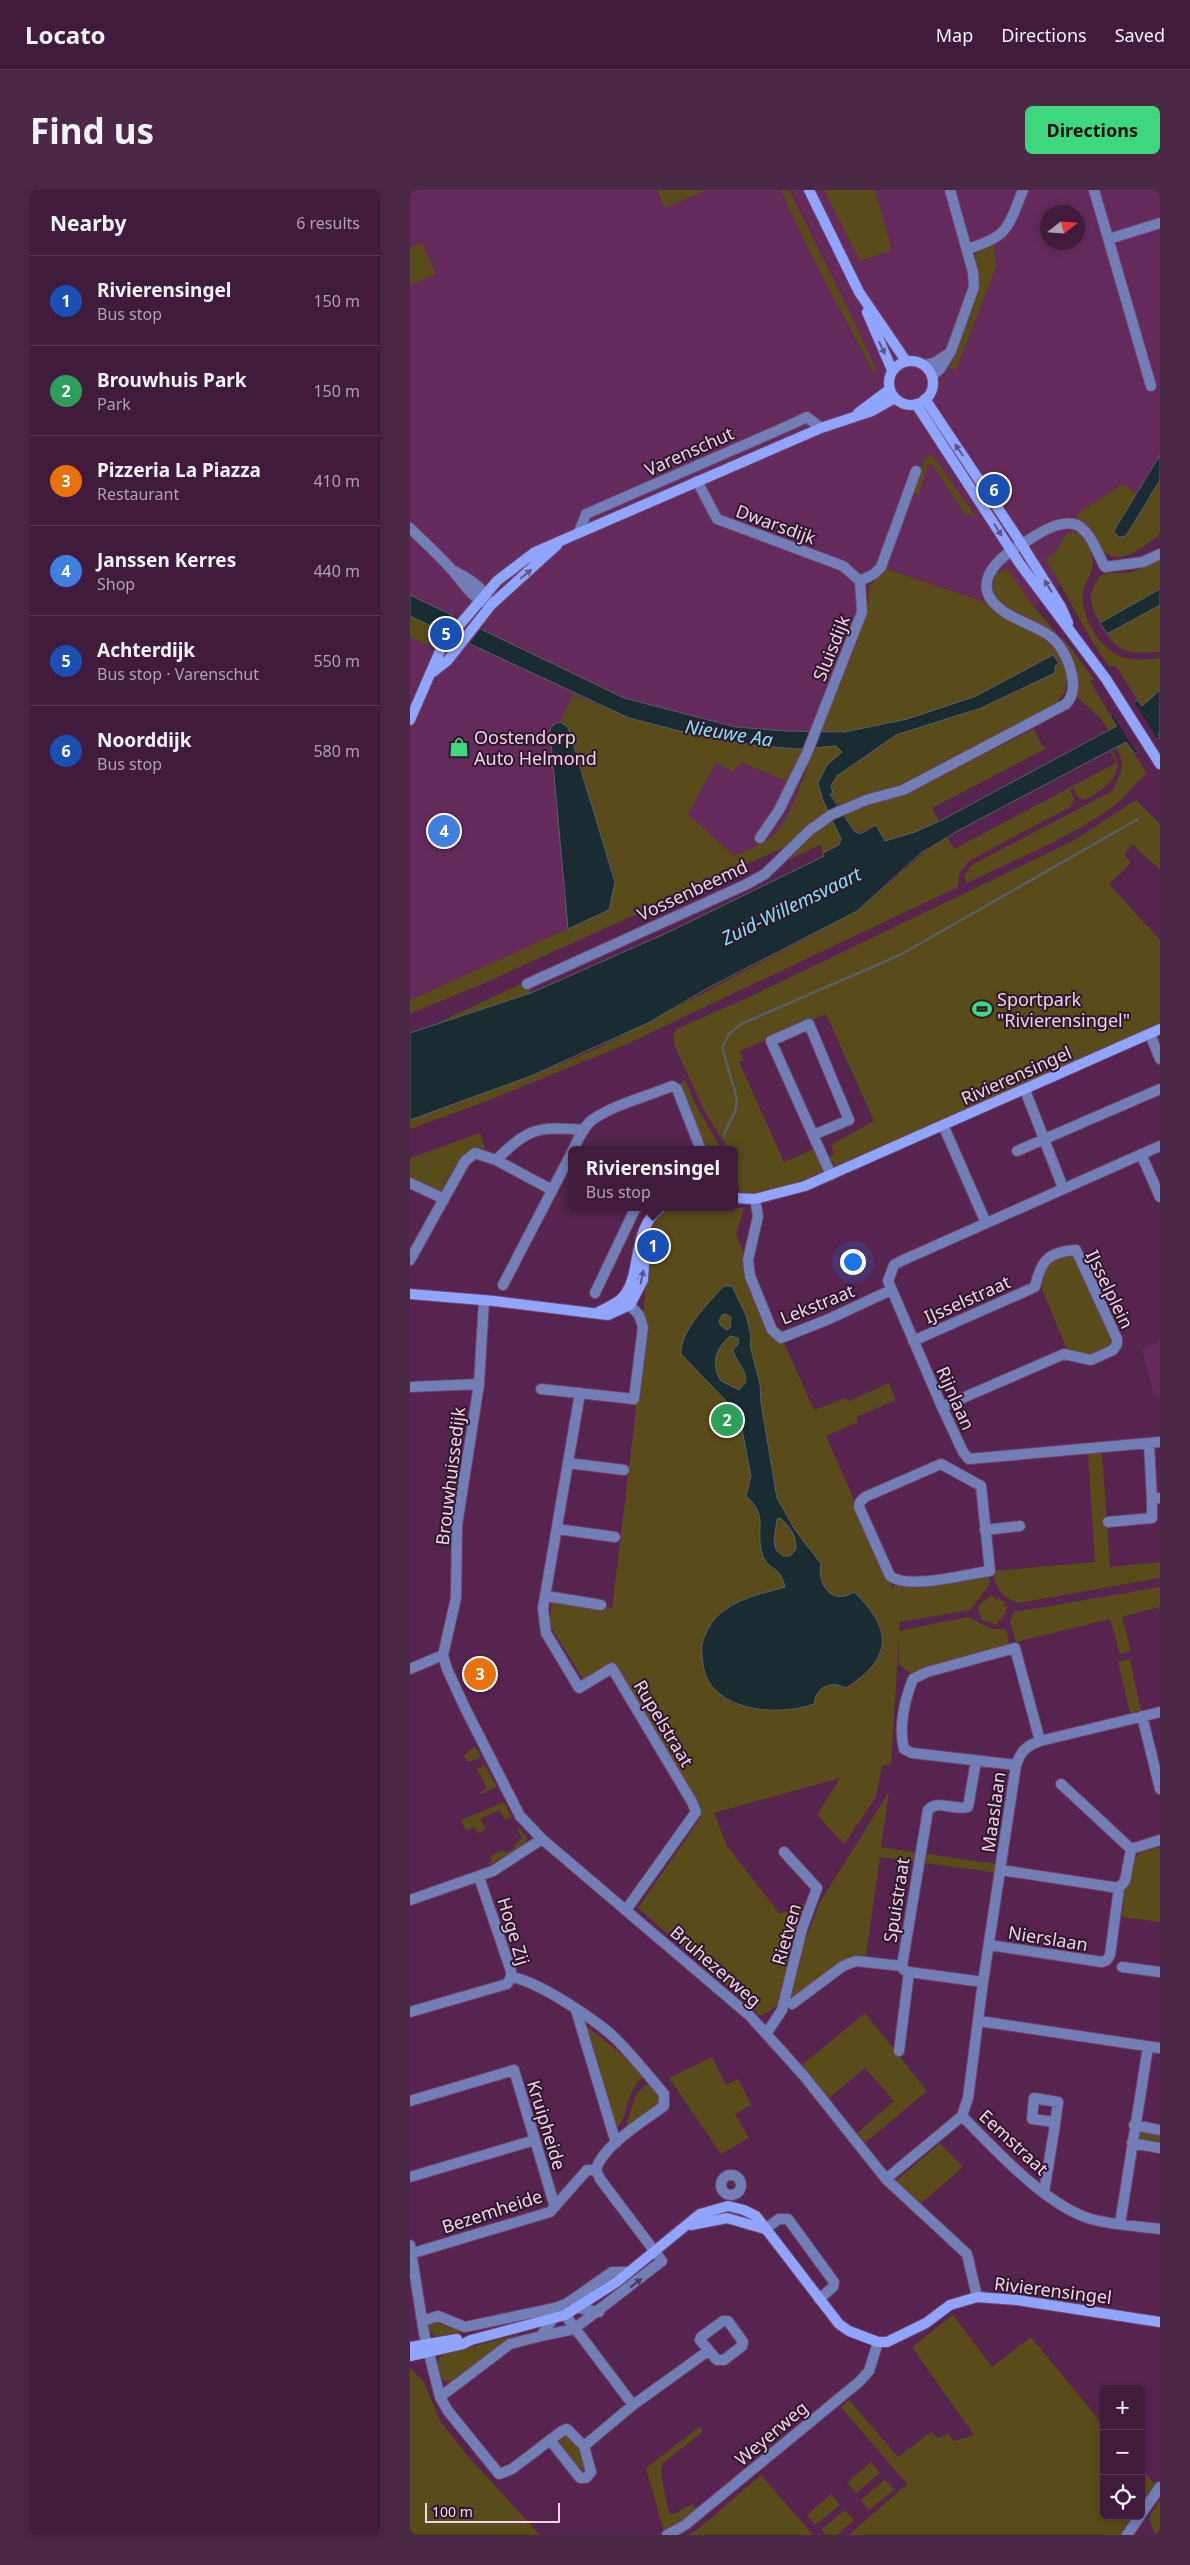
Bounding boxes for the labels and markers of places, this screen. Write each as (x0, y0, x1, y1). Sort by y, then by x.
pin: 6 (978, 471, 1010, 509)
pin: 5 (430, 615, 462, 653)
place label: Oostendorp Auto Helmond (474, 725, 597, 770)
shop icon: Oostendorp Auto Helmond (448, 736, 470, 758)
pin: 4 (428, 812, 460, 850)
place label: Sportpark "Rivierensingel" (997, 987, 1130, 1032)
sports icon: Sportpark "Rivierensingel" (971, 998, 993, 1020)
pin: 1 (637, 1227, 669, 1265)
pin: 2 (711, 1401, 743, 1439)
pin: 3 (464, 1655, 496, 1693)

